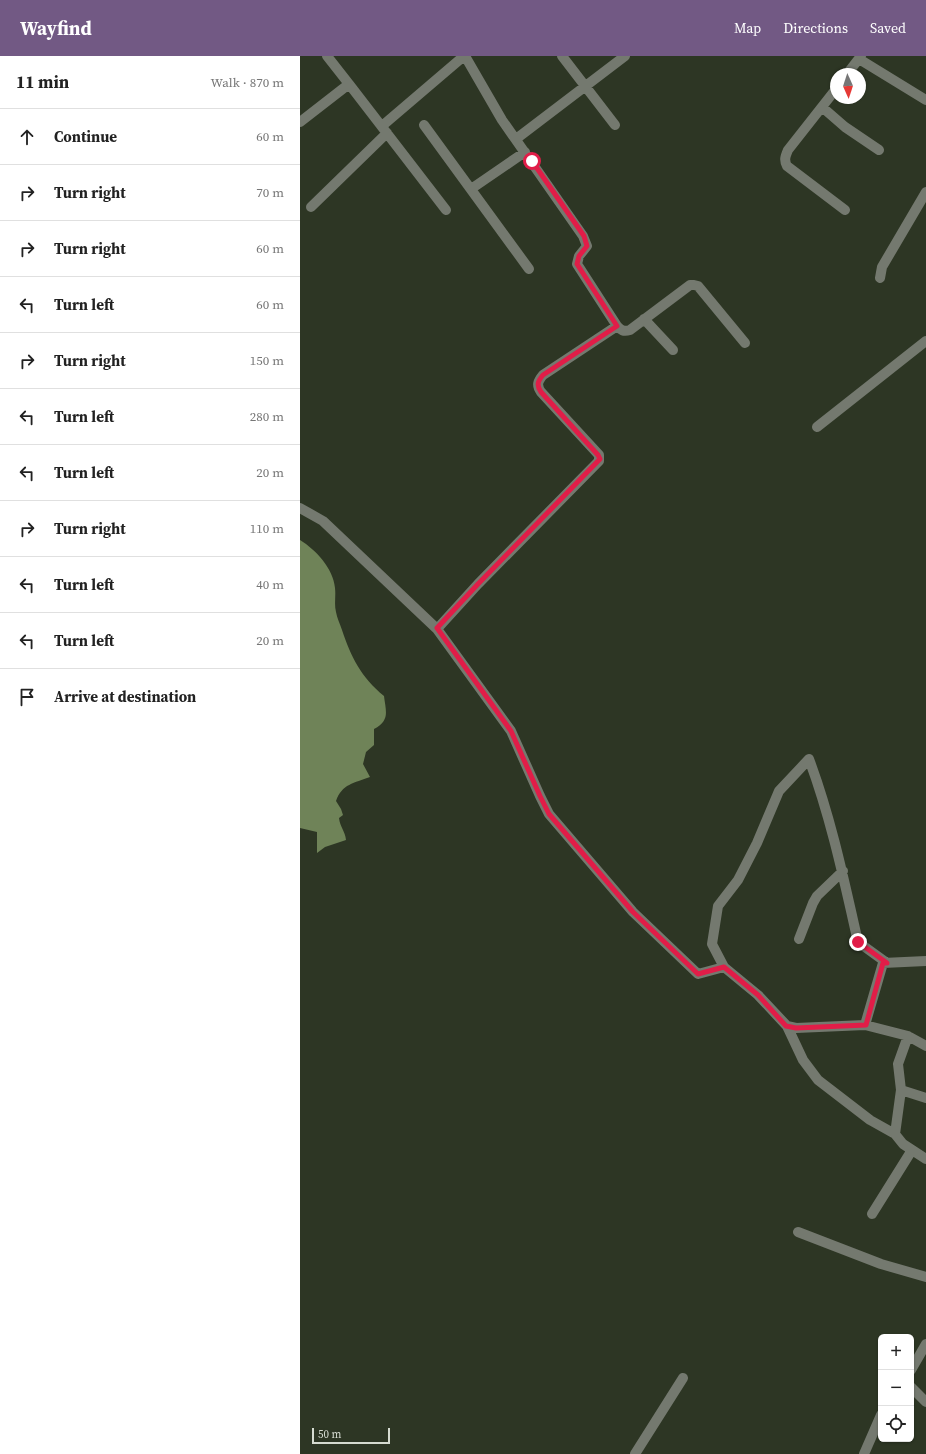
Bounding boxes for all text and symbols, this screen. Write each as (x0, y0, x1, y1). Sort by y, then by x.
text: Wayfind (20, 15, 92, 41)
text: Map (734, 18, 761, 38)
text: Directions (783, 18, 848, 38)
text: Saved (870, 18, 906, 38)
north arrow (830, 68, 866, 104)
text: 11 min (16, 70, 69, 94)
text: Walk · 870 m (211, 74, 284, 91)
icon: ahead (16, 126, 38, 148)
text: Continue (54, 126, 117, 147)
text: 60 m (256, 128, 284, 145)
route start (523, 152, 541, 170)
icon: right (16, 182, 38, 204)
text: Turn right (54, 182, 126, 203)
text: 70 m (256, 184, 284, 201)
icon: right (16, 238, 38, 260)
text: Turn right (54, 238, 126, 259)
text: 60 m (256, 240, 284, 257)
icon: left (16, 294, 38, 316)
text: Turn left (54, 294, 114, 315)
text: 60 m (256, 296, 284, 313)
icon: right (16, 350, 38, 372)
text: Turn right (54, 350, 126, 371)
text: 150 m (250, 352, 284, 369)
icon: left (16, 406, 38, 428)
text: Turn left (54, 406, 114, 427)
text: 280 m (250, 408, 284, 425)
icon: left (16, 462, 38, 484)
text: Turn left (54, 462, 114, 483)
text: 20 m (256, 464, 284, 481)
icon: right (16, 518, 38, 540)
text: Turn right (54, 518, 126, 539)
text: 110 m (250, 520, 284, 537)
icon: left (16, 574, 38, 596)
text: Turn left (54, 574, 114, 595)
text: 40 m (256, 576, 284, 593)
icon: left (16, 630, 38, 652)
text: Turn left (54, 630, 114, 651)
text: 20 m (256, 632, 284, 649)
icon: arrive (16, 686, 38, 708)
text: Arrive at destination (54, 686, 196, 707)
route end (849, 933, 867, 951)
map controls (878, 1334, 914, 1442)
button: + (878, 1334, 914, 1370)
button: − (878, 1370, 914, 1406)
button: locate (878, 1406, 914, 1442)
scale bar (312, 1426, 390, 1445)
text: 50 m (318, 1427, 341, 1442)

